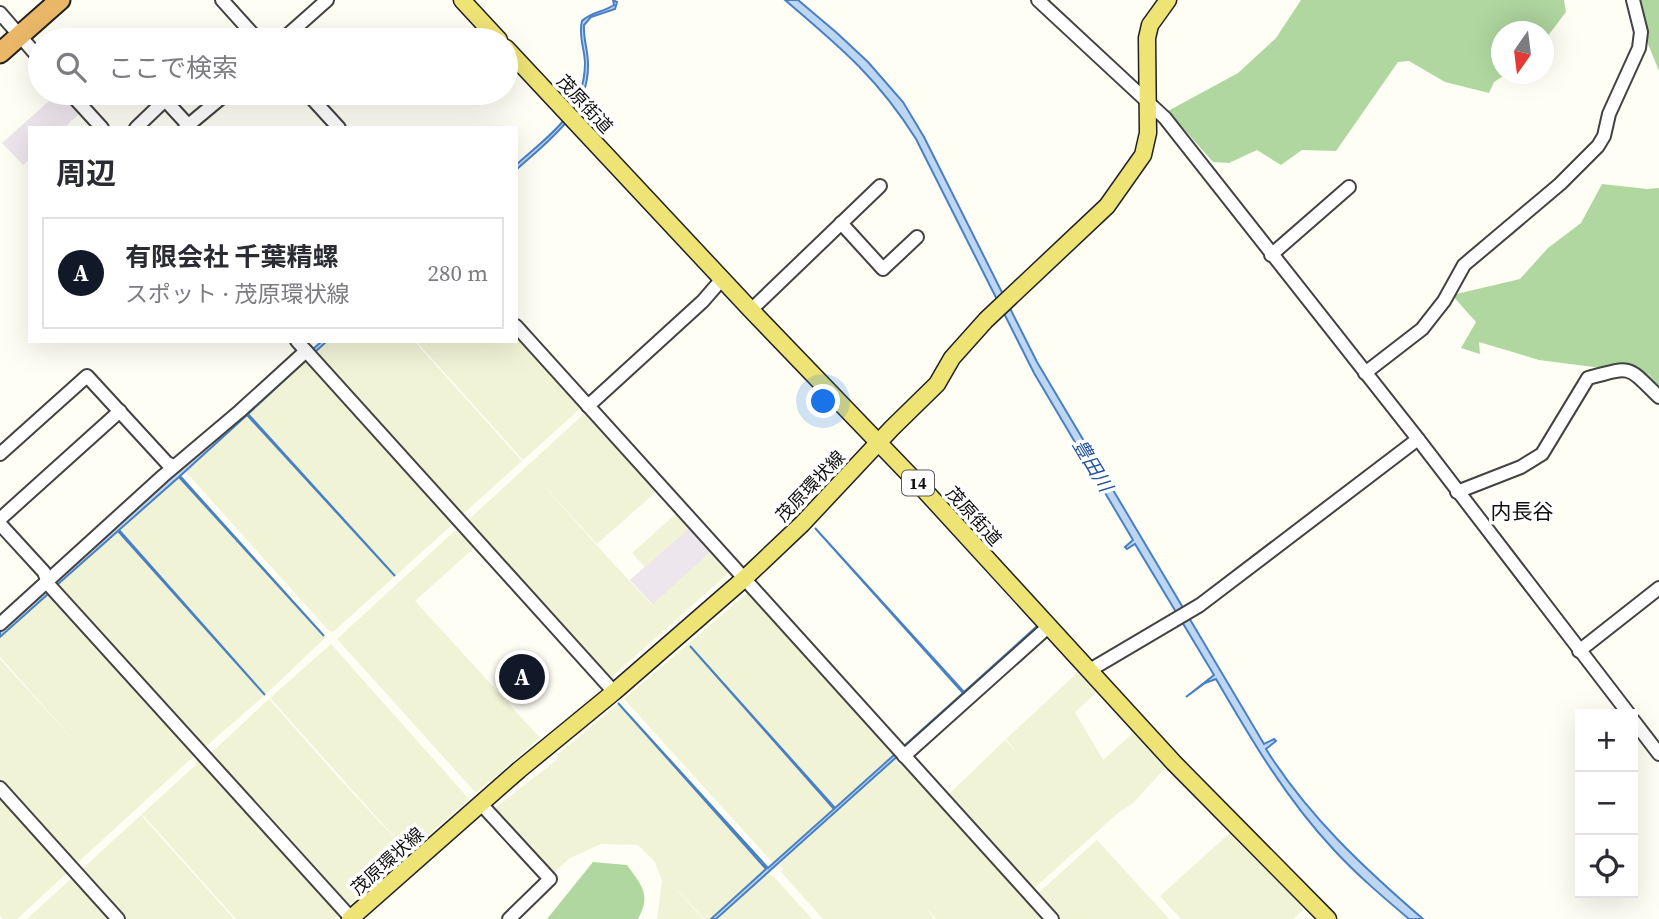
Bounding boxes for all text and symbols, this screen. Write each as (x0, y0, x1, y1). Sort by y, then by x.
north arrow (1491, 21, 1554, 84)
search box (28, 28, 518, 105)
icon: search (52, 48, 90, 86)
text: ここで検索 (108, 50, 238, 86)
street label: 茂原街道 (551, 69, 619, 139)
text: 周辺 (56, 153, 116, 194)
text: 有限会社 千葉精螺 (125, 239, 339, 275)
text: A (73, 257, 89, 289)
text: 280 m (427, 257, 488, 289)
text: スポット · 茂原環状線 (125, 278, 350, 310)
your location (806, 384, 840, 418)
water label: 豊田川 (1067, 434, 1120, 498)
street label: 茂原環状線 (770, 445, 850, 527)
road number: 14 (902, 470, 934, 496)
street label: 茂原街道 (941, 481, 1007, 551)
district label: 内長谷 (1491, 497, 1554, 526)
pin: A (499, 651, 545, 703)
map controls (1575, 709, 1638, 898)
button: + (1575, 709, 1638, 772)
button: − (1575, 772, 1638, 835)
street label: 茂原環状線 (345, 822, 429, 900)
button: locate (1575, 835, 1638, 898)

